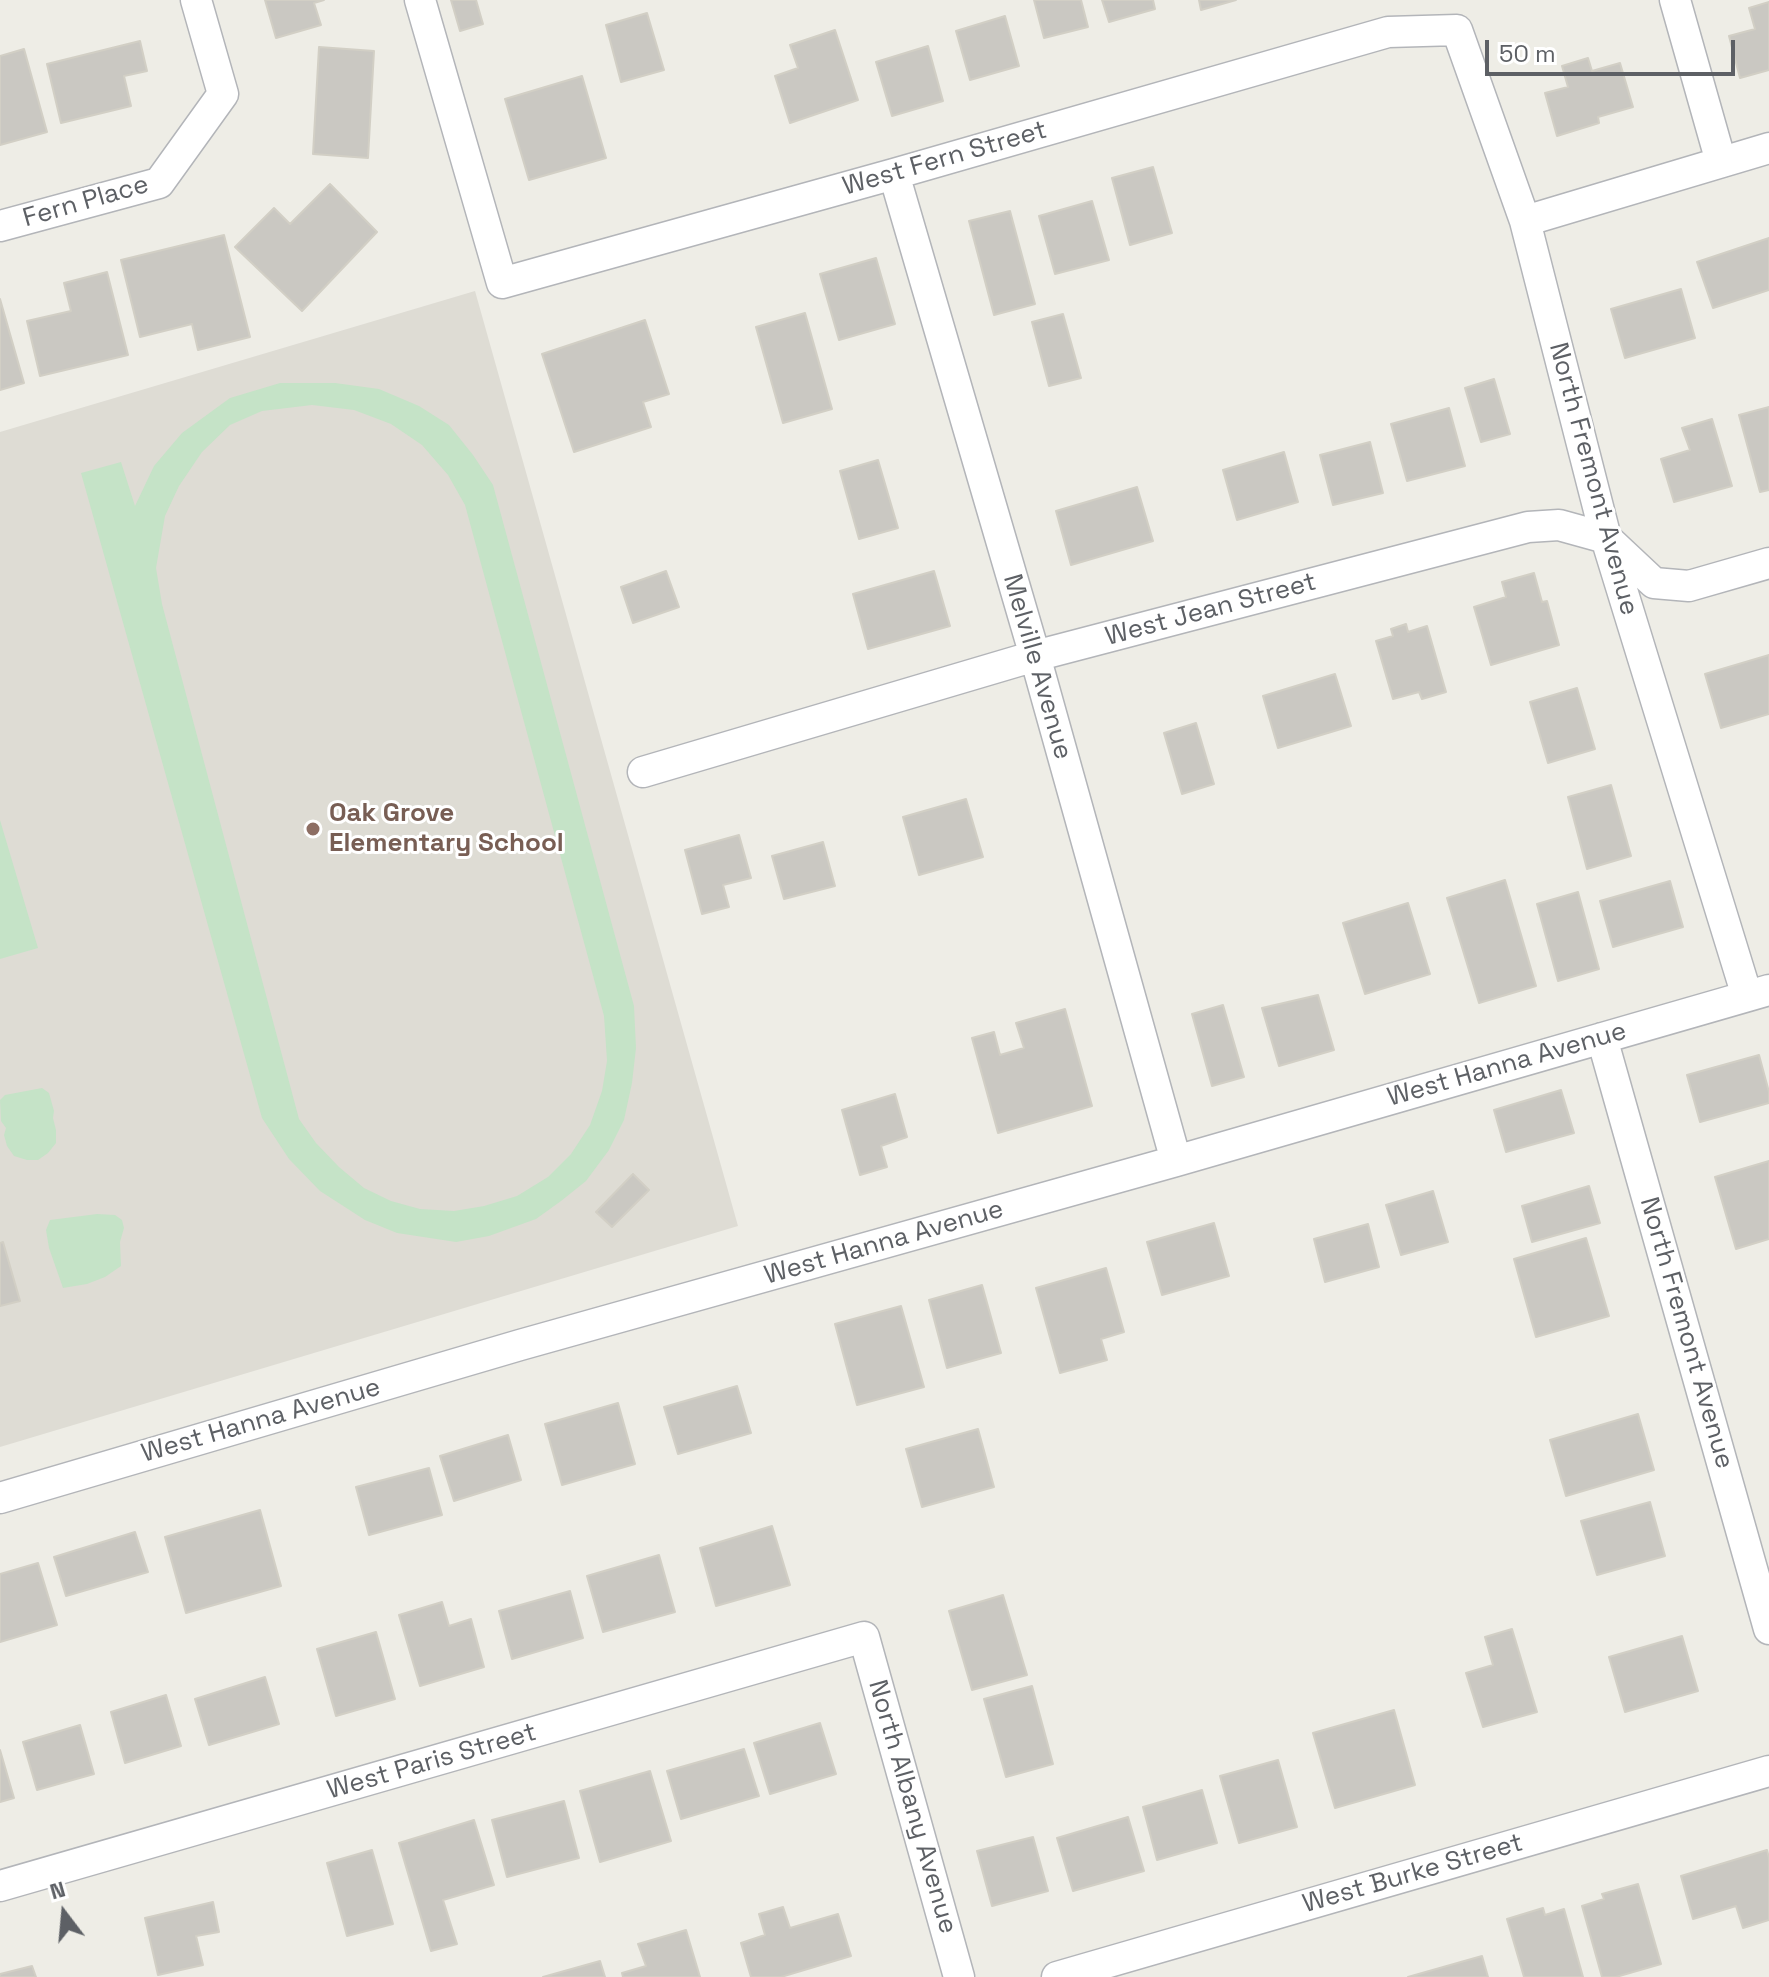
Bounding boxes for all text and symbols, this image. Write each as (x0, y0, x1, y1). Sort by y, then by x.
scale bar (1489, 24, 1739, 74)
text: 50 m (1499, 38, 1556, 69)
street label: West Fern Street (839, 115, 1051, 203)
street label: Fern Place (20, 169, 152, 235)
street label: North Fremont Avenue (1542, 339, 1644, 619)
street label: West Jean Street (1102, 567, 1320, 653)
street label: Melville Avenue (996, 571, 1078, 763)
place label: Oak Grove Elementary School (329, 798, 564, 860)
marker: Oak Grove Elementary School (304, 820, 322, 838)
street label: West Hanna Avenue (1384, 1016, 1630, 1114)
street label: West Hanna Avenue (761, 1194, 1007, 1292)
street label: North Fremont Avenue (1632, 1194, 1740, 1472)
street label: West Hanna Avenue (138, 1372, 384, 1470)
street label: North Albany Avenue (861, 1677, 963, 1937)
street label: West Paris Street (324, 1717, 540, 1807)
street label: West Burke Street (1299, 1828, 1527, 1920)
north arrow (24, 1873, 104, 1953)
text: N (46, 1874, 68, 1905)

